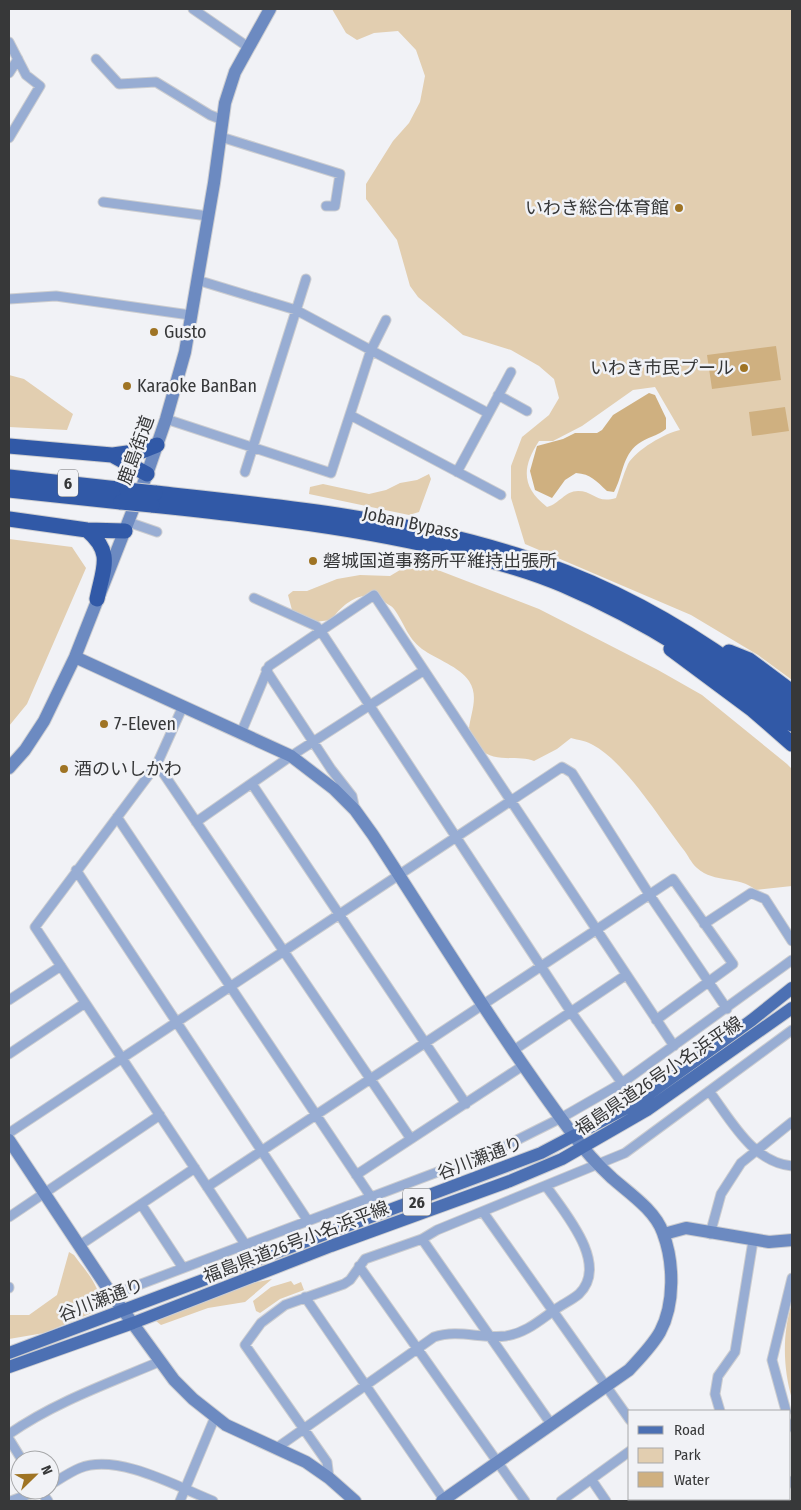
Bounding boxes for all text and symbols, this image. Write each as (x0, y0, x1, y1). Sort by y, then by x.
place label: いわき総合体育館 (525, 197, 669, 219)
marker: いわき総合体育館 (673, 202, 685, 214)
place label: Gusto (164, 321, 207, 343)
marker: Gusto (148, 326, 160, 338)
place label: いわき市民プール (590, 357, 734, 379)
marker: いわき市民プール (738, 362, 750, 374)
place label: Karaoke BanBan (137, 375, 257, 397)
marker: Karaoke BanBan (121, 380, 133, 392)
street label: 鹿島街道 (113, 412, 159, 488)
road number: 6 (58, 469, 78, 496)
street label: Joban Bypass (361, 502, 461, 544)
place label: 磐城国道事務所平維持出張所 (323, 550, 557, 572)
marker: 磐城国道事務所平維持出張所 (307, 555, 319, 567)
place label: 7-Eleven (114, 713, 176, 735)
marker: 7-Eleven (98, 718, 110, 730)
place label: 酒のいしかわ (74, 758, 182, 780)
marker: 酒のいしかわ (58, 763, 70, 775)
street label: 福島県道26号小名浜平線 (571, 1012, 747, 1140)
street label: 谷川瀬通り (434, 1132, 526, 1184)
road number: 26 (403, 1188, 431, 1216)
street label: 福島県道26号小名浜平線 (200, 1196, 392, 1288)
street label: 谷川瀬通り (55, 1274, 147, 1326)
legend (628, 1410, 791, 1500)
text: Road (674, 1421, 705, 1439)
text: Park (674, 1446, 701, 1464)
north arrow (10, 1450, 60, 1500)
text: N (37, 1463, 56, 1477)
text: Water (674, 1471, 710, 1489)

